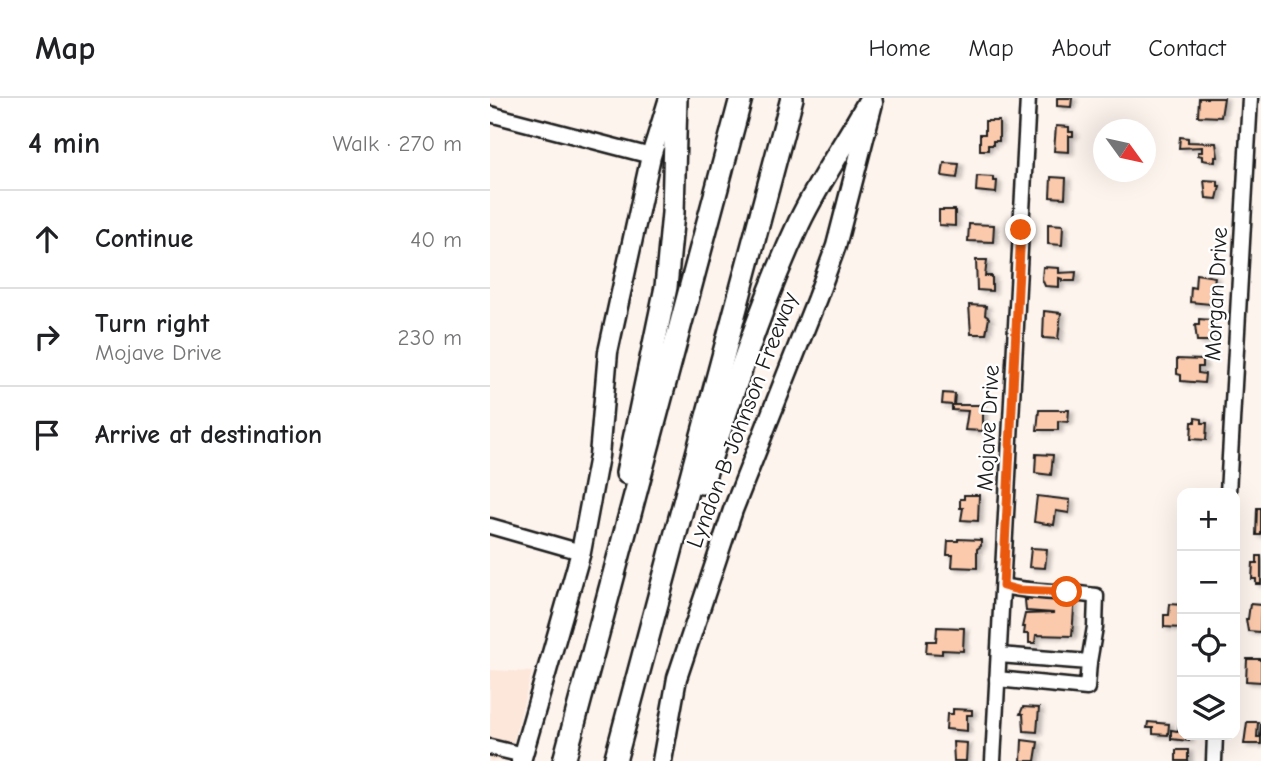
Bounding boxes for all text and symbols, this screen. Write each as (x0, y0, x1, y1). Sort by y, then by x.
text: Map (35, 29, 96, 67)
text: Home (869, 34, 930, 62)
text: Map (968, 34, 1014, 62)
text: About (1052, 34, 1110, 62)
text: Contact (1148, 34, 1226, 62)
north arrow (1093, 119, 1156, 182)
text: 4 min (28, 126, 100, 161)
text: Walk · 270 m (333, 130, 462, 157)
route end (1005, 214, 1036, 245)
icon: ahead (28, 220, 66, 258)
text: Continue (95, 224, 193, 254)
text: 40 m (410, 226, 462, 253)
street label: Morgan Drive (1199, 226, 1233, 362)
street label: Lyndon B Johnson Freeway (681, 288, 804, 552)
text: Turn right (95, 309, 209, 339)
icon: right (28, 318, 66, 356)
text: 230 m (398, 324, 462, 351)
text: Mojave Drive (95, 339, 221, 366)
street label: Mojave Drive (971, 364, 1005, 492)
icon: arrive (28, 416, 66, 454)
text: Arrive at destination (95, 420, 322, 450)
map controls (1177, 488, 1240, 740)
button: + (1177, 488, 1240, 551)
button: − (1177, 551, 1240, 614)
route start (1051, 576, 1082, 607)
button: locate (1177, 614, 1240, 677)
button: layers (1177, 677, 1240, 740)

